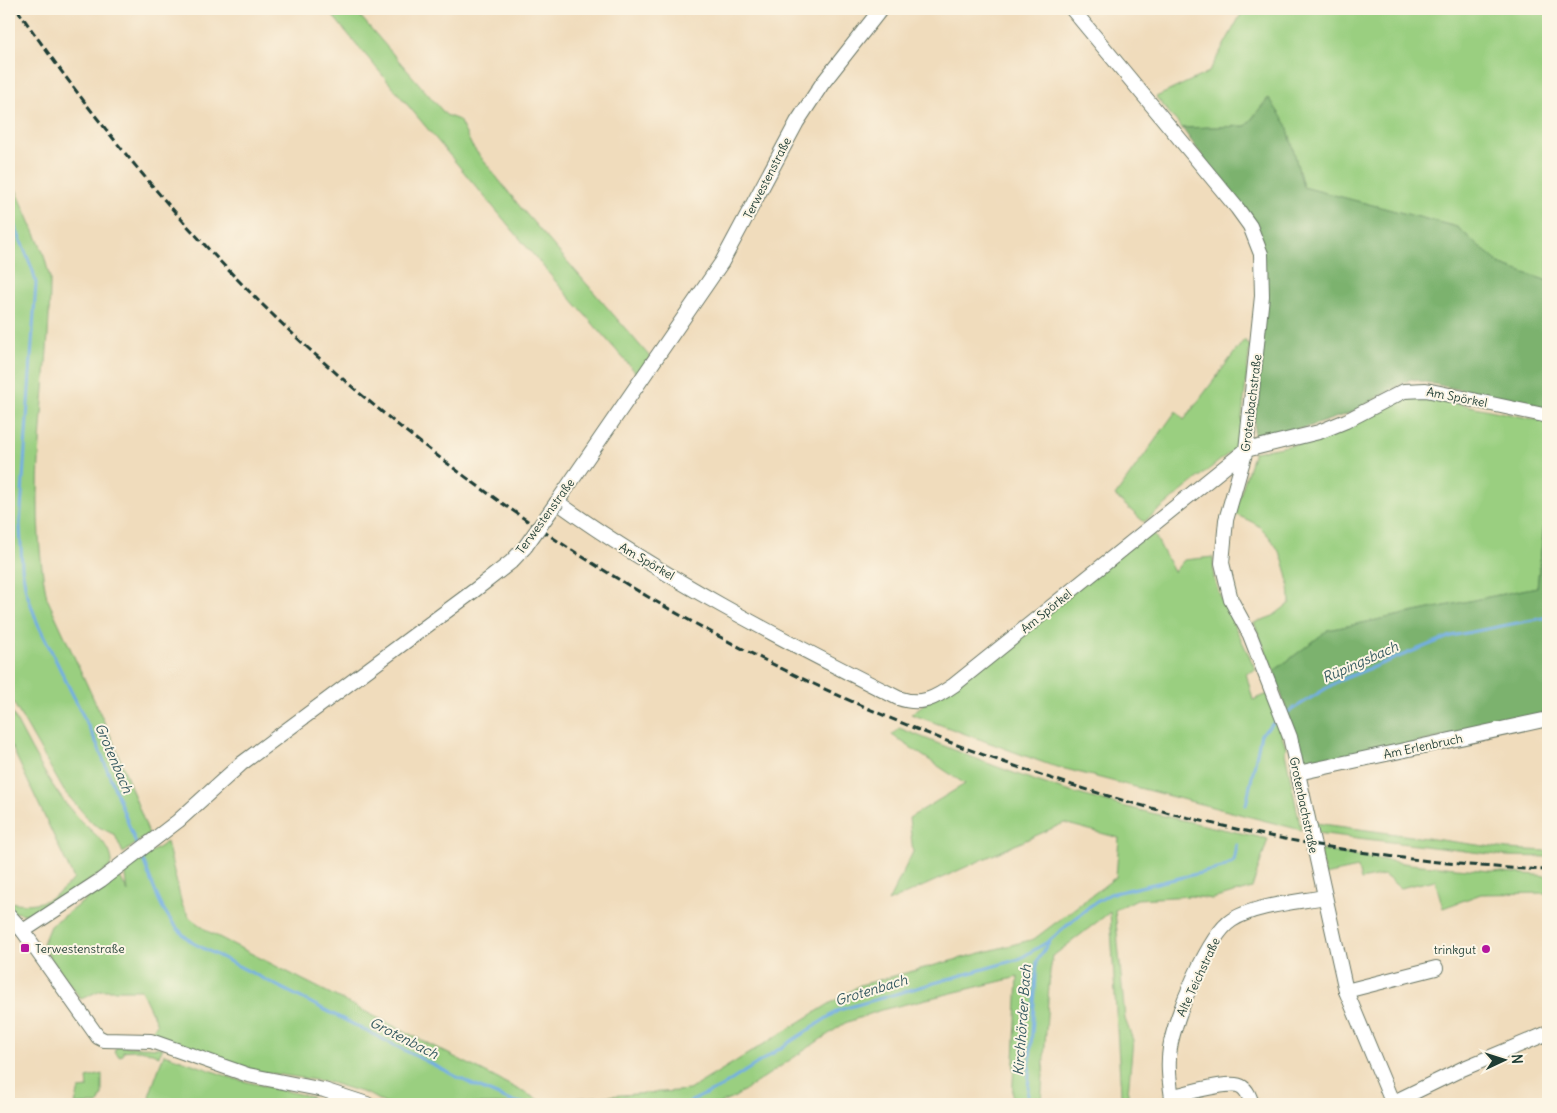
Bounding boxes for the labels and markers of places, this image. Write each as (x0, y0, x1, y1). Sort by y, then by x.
place label: Terwestenstraße (35, 941, 125, 956)
marker: Terwestenstraße (19, 942, 31, 954)
place label: trinkgut (1434, 942, 1476, 957)
marker: trinkgut (1480, 943, 1492, 955)

